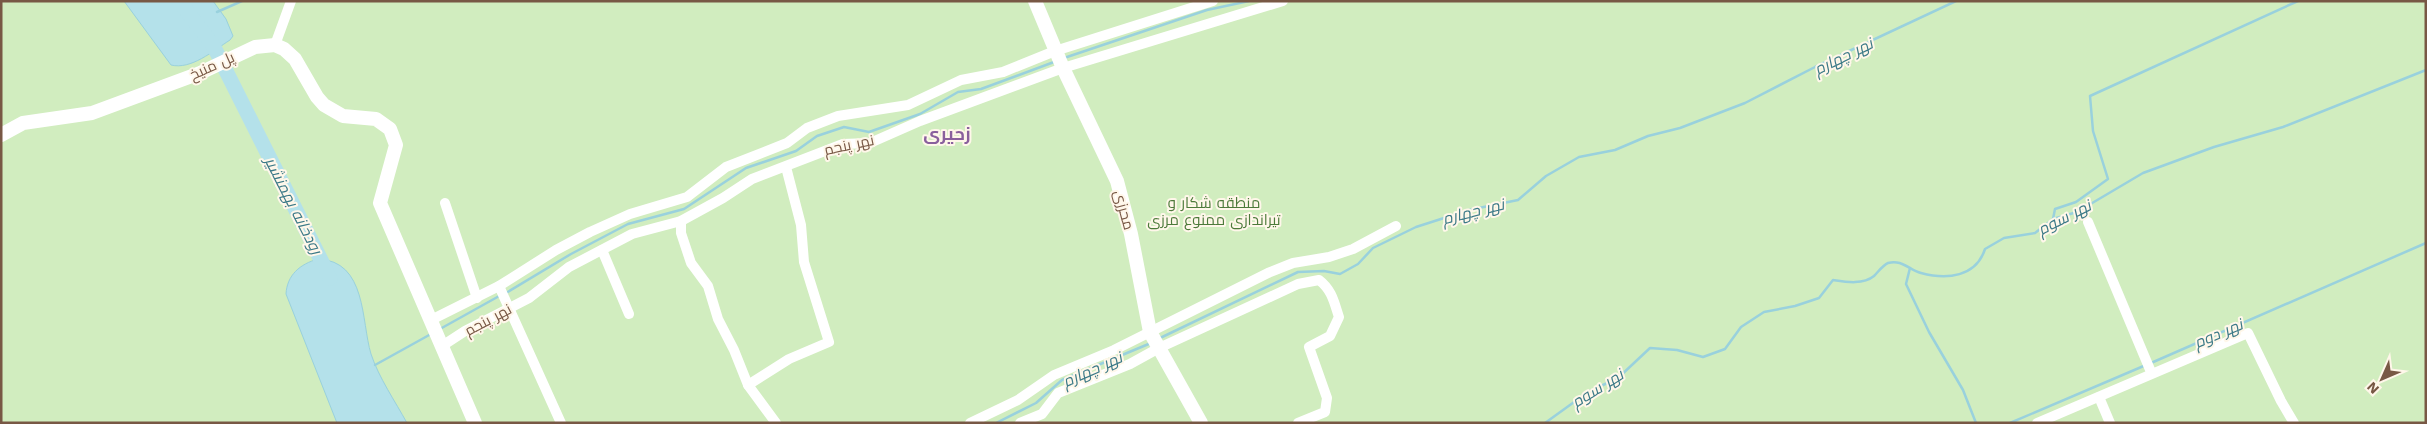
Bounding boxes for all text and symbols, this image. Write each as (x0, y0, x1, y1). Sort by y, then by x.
water label: نهر چهارم (1810, 33, 1878, 81)
street label: پل منیخ (187, 48, 238, 86)
district label: زحیری (923, 123, 971, 145)
street label: نهر پنجم (822, 131, 876, 160)
water label: رودخانه بهمنشیر (260, 152, 327, 259)
street label: محرزی (1109, 188, 1138, 232)
park label: منطقه شکار و تیراندازی ممنوع مرزی (1147, 194, 1281, 231)
water label: نهر چهارم (1439, 194, 1508, 231)
water label: نهر سوم (2033, 195, 2097, 241)
street label: نهر پنجم (461, 300, 515, 341)
water label: نهر دوم (2190, 314, 2248, 354)
water label: نهر چهارم (1058, 347, 1127, 393)
north arrow (2357, 354, 2407, 404)
water label: نهر سوم (1567, 364, 1629, 414)
text: N (2363, 379, 2382, 398)

